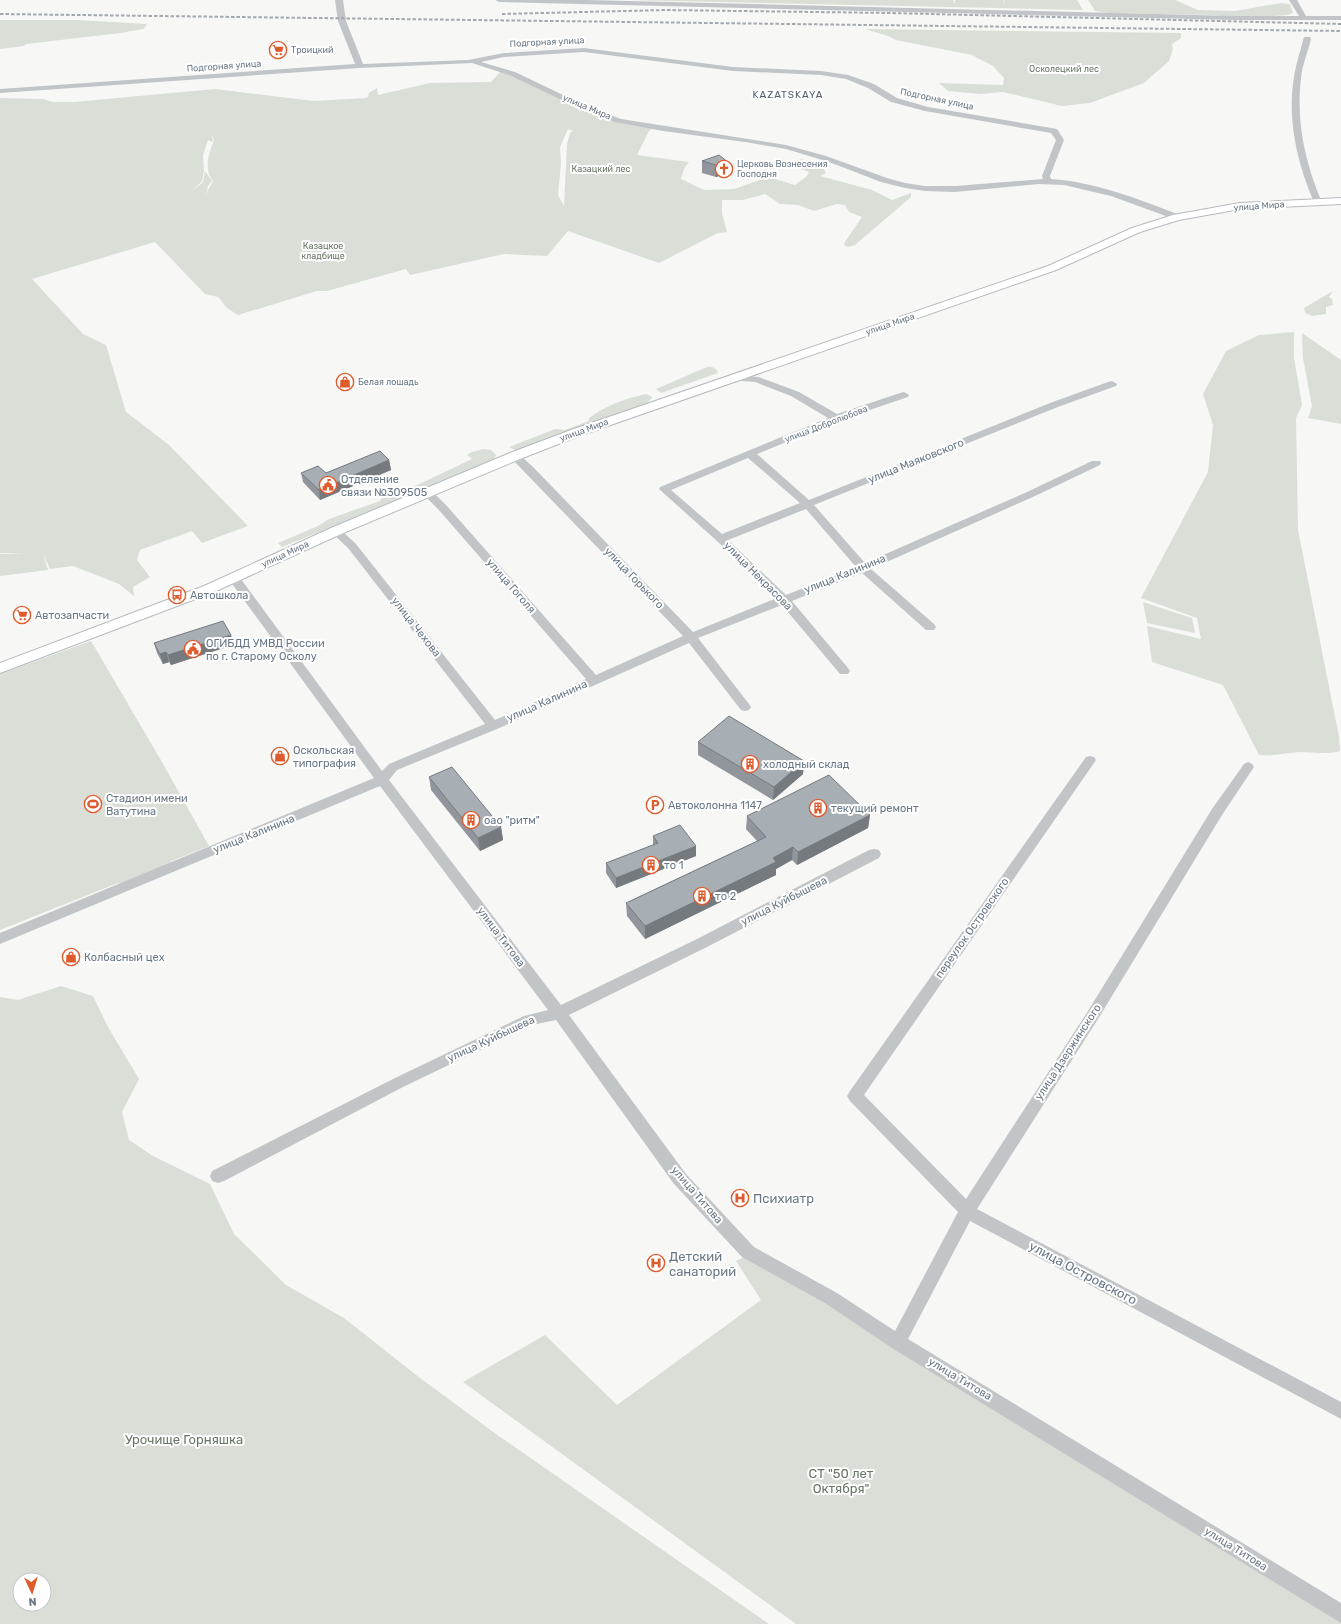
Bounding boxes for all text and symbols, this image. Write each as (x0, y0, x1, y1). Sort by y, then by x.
street label: Подгорная улица (509, 35, 585, 49)
supermarket icon: Троицкий (268, 40, 288, 60)
place label: Троицкий (291, 45, 334, 55)
street label: Подгорная улица (186, 58, 262, 74)
park label: Осколецкий лес (1029, 64, 1099, 74)
street label: Подгорная улица (899, 86, 975, 112)
district label: KAZATSKAYA (752, 89, 824, 101)
street label: улица Мира (562, 92, 612, 122)
church icon: Церковь Вознесения Господня (714, 159, 734, 179)
place label: Церковь Вознесения Господня (737, 159, 828, 179)
park label: Казацкий лес (571, 164, 631, 174)
street label: улица Мира (1233, 199, 1285, 213)
park label: Казацкое кладбище (301, 241, 345, 261)
street label: улица Мира (864, 311, 916, 337)
shop icon: Белая лошадь (335, 372, 355, 392)
place label: Белая лошадь (358, 377, 419, 387)
street label: улица Добролюбова (783, 404, 869, 444)
street label: улица Мира (558, 417, 610, 443)
street label: улица Маяковского (866, 436, 966, 486)
place label: Отделение связи №309505 (341, 473, 428, 499)
public building icon: Отделение связи №309505 (318, 475, 338, 495)
street label: улица Мира (260, 539, 310, 569)
street label: улица Некрасова (721, 539, 795, 613)
street label: улица Горького (602, 545, 666, 611)
street label: улица Калинина (802, 552, 888, 596)
street label: улица Гоголя (484, 556, 538, 616)
bus stop icon: Автошкола (167, 585, 187, 605)
place label: Автошкола (190, 589, 248, 602)
street label: улица Чехова (389, 595, 443, 659)
supermarket icon: Автозапчасти (12, 605, 32, 625)
place label: Автозапчасти (35, 609, 109, 622)
place label: ОГИБДД УМВД России по г. Старому Осколу (206, 637, 325, 663)
public building icon: ОГИБДД УМВД России по г. Старому Осколу (183, 639, 203, 659)
street label: улица Калинина (505, 677, 589, 725)
place label: Оскольская типография (293, 744, 356, 770)
shop icon: Оскольская типография (270, 746, 290, 766)
building icon: холодный склад (740, 754, 760, 774)
place label: холодный склад (763, 758, 850, 771)
place label: Стадион имени Ватутина (106, 792, 188, 818)
sports icon: Стадион имени Ватутина (83, 794, 103, 814)
parking icon: Автоколонна 1147 (645, 795, 665, 815)
building icon: текущий ремонт (808, 798, 828, 818)
place label: Автоколонна 1147 (668, 799, 762, 812)
place label: текущий ремонт (831, 802, 919, 815)
building icon: оао "ритм" (461, 810, 481, 830)
street label: улица Калинина (211, 812, 297, 856)
place label: оао "ритм" (484, 814, 540, 827)
building icon: то 1 (641, 855, 661, 875)
place label: то 1 (664, 859, 683, 872)
street label: улица Куйбышева (739, 874, 829, 928)
street label: переулок Островского (932, 875, 1012, 981)
building icon: то 2 (692, 886, 712, 906)
place label: то 2 (715, 890, 736, 903)
street label: улица Титова (474, 904, 528, 970)
shop icon: Колбасный цех (61, 947, 81, 967)
place label: Колбасный цех (84, 951, 165, 964)
street label: улица Дзержинского (1032, 1002, 1104, 1102)
street label: улица Куйбышева (445, 1013, 537, 1065)
street label: улица Титова (669, 1164, 725, 1226)
hospital icon: Психиатр (730, 1188, 750, 1208)
place label: Психиатр (753, 1191, 814, 1206)
street label: улица Островского (1027, 1238, 1139, 1308)
place label: Детский санаторий (669, 1249, 736, 1279)
hospital icon: Детский санаторий (646, 1253, 666, 1273)
street label: улица Титова (926, 1355, 994, 1403)
park label: Урочище Горняшка (125, 1432, 243, 1447)
park label: СТ "50 лет Октября" (809, 1466, 874, 1496)
street label: улица Титова (1202, 1525, 1270, 1573)
north arrow (12, 1572, 52, 1612)
text: N (28, 1595, 37, 1608)

